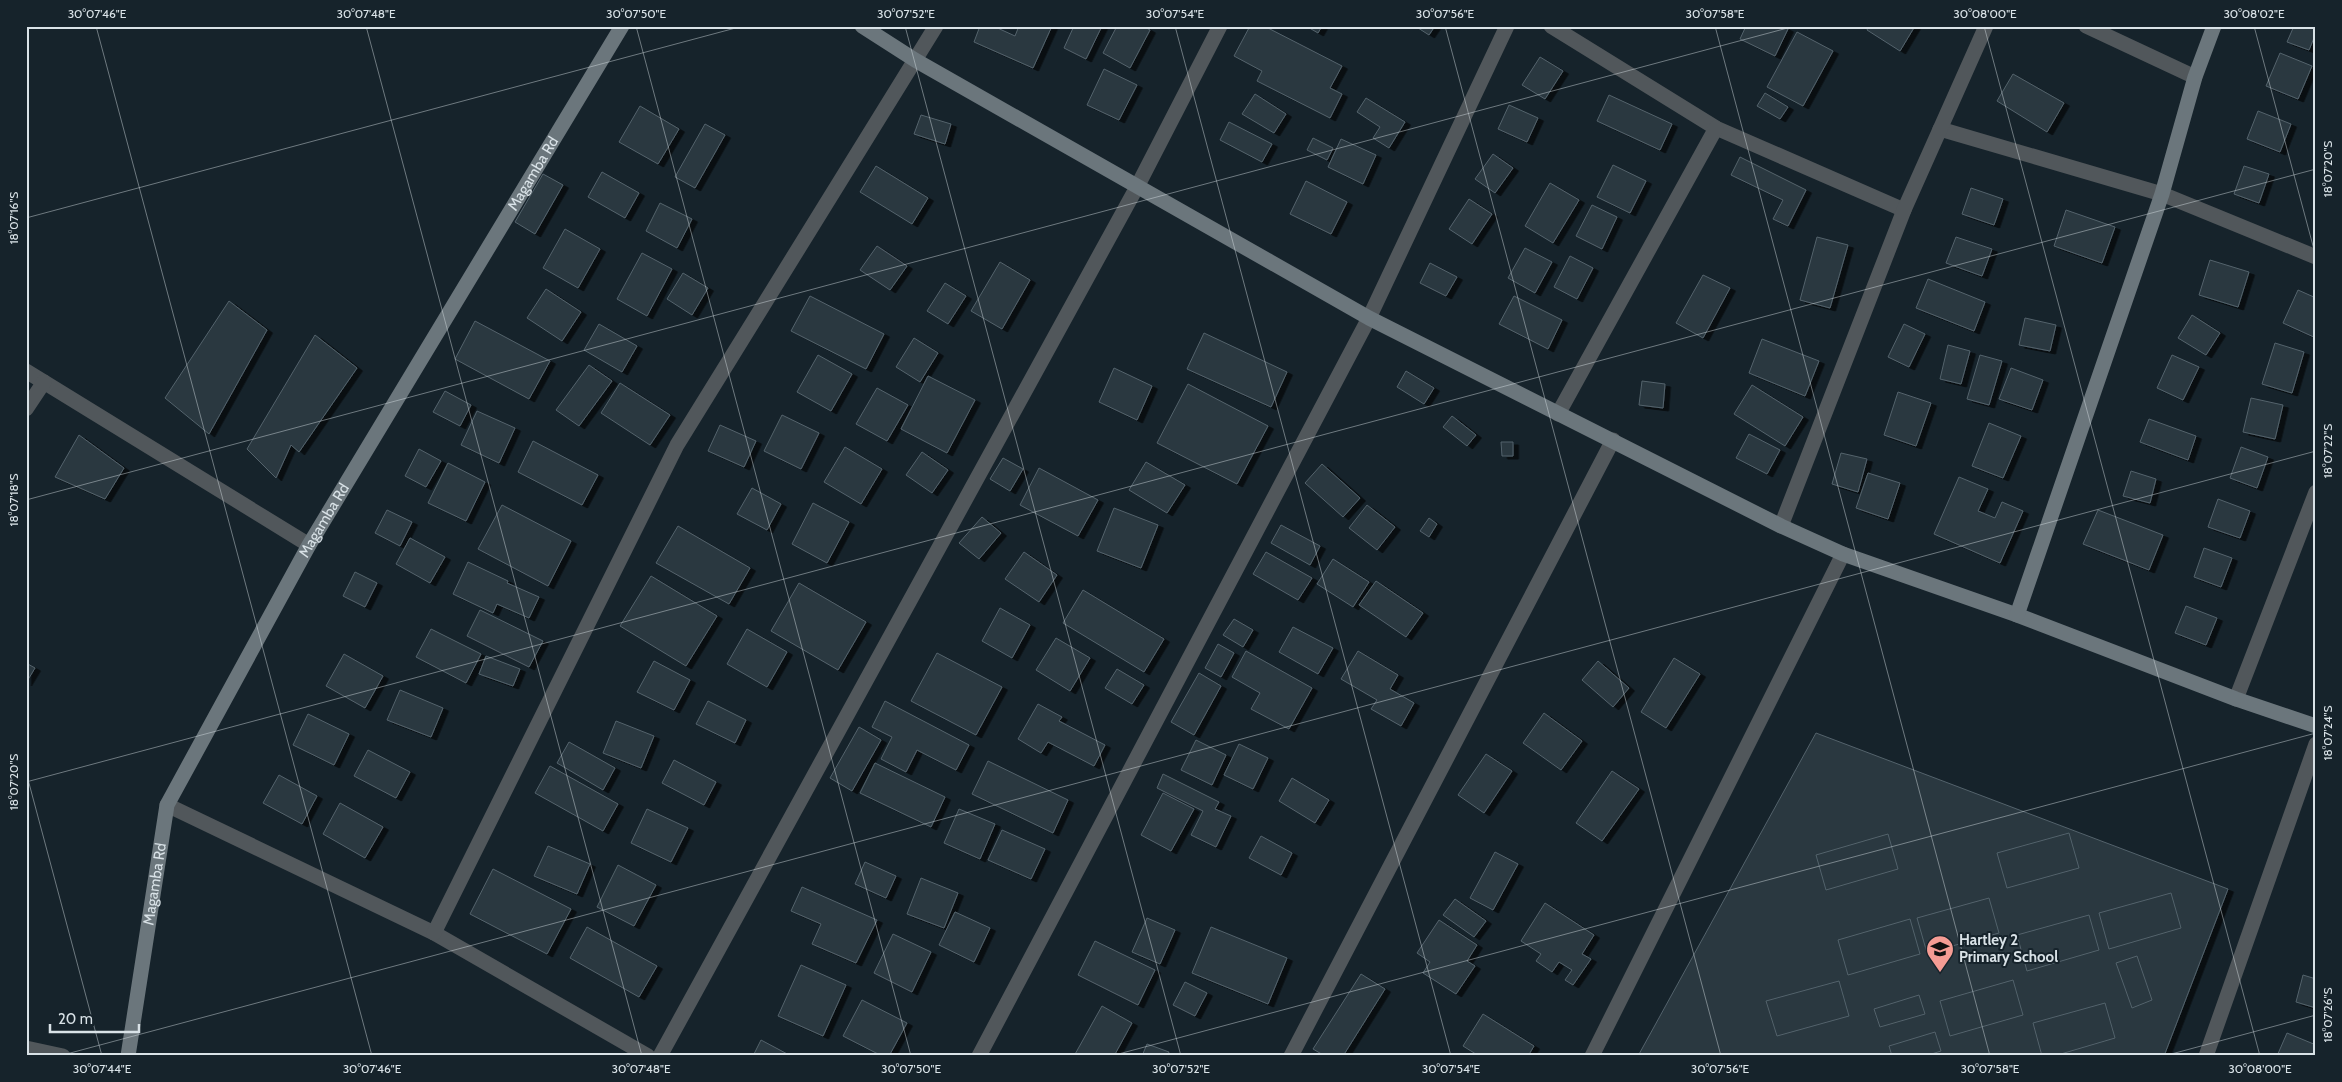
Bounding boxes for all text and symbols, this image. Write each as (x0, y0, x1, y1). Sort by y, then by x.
text: 30°07'46"E (68, 6, 127, 21)
text: 30°07'48"E (336, 6, 396, 21)
text: 30°07'50"E (606, 6, 666, 21)
text: 30°07'52"E (877, 6, 935, 21)
text: 30°07'54"E (1146, 6, 1205, 21)
text: 30°07'56"E (1416, 6, 1475, 21)
text: 30°07'58"E (1686, 6, 1745, 21)
text: 30°08'00"E (1953, 6, 2017, 21)
text: 30°08'02"E (2223, 6, 2285, 21)
street label: Magamba Rd (504, 133, 562, 214)
text: 18°07'20"S (2320, 141, 2335, 197)
text: 18°07'16"S (6, 192, 21, 244)
text: 18°07'22"S (2320, 424, 2335, 478)
text: 18°07'18"S (6, 473, 21, 527)
street label: Magamba Rd (295, 480, 353, 561)
text: 18°07'24"S (2320, 706, 2335, 760)
text: 18°07'20"S (6, 754, 21, 810)
street label: Magamba Rd (139, 842, 170, 927)
place label: Hartley 2 Primary School (1959, 931, 2058, 966)
school or university icon: Hartley 2 Primary School (1925, 934, 1955, 973)
text: 18°07'26"S (2320, 988, 2335, 1043)
scale bar (50, 1002, 139, 1034)
text: 20 m (58, 1010, 93, 1028)
text: 30°07'44"E (73, 1061, 132, 1076)
text: 30°07'46"E (343, 1061, 402, 1076)
text: 30°07'48"E (611, 1061, 671, 1076)
text: 30°07'50"E (881, 1061, 941, 1076)
text: 30°07'52"E (1152, 1061, 1210, 1076)
text: 30°07'54"E (1422, 1061, 1481, 1076)
text: 30°07'56"E (1691, 1061, 1750, 1076)
text: 30°07'58"E (1961, 1061, 2020, 1076)
text: 30°08'00"E (2228, 1061, 2292, 1076)

